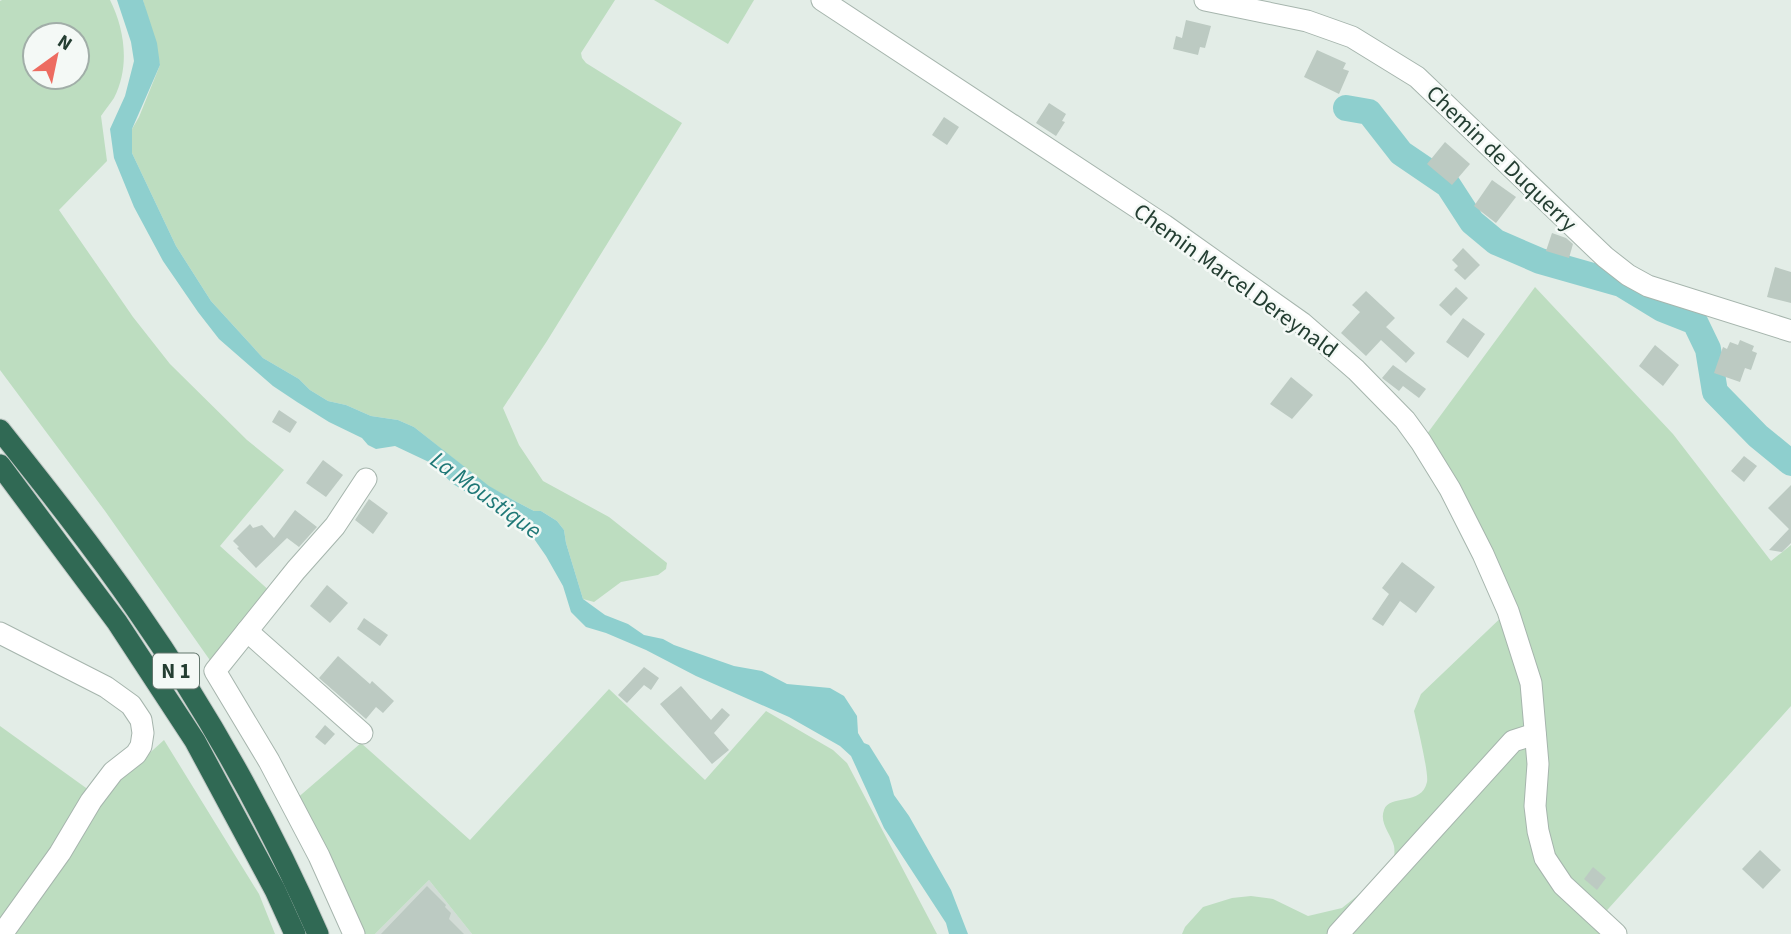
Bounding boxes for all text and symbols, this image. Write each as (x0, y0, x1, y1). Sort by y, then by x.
north arrow (21, 21, 91, 91)
text: N (52, 28, 77, 58)
street label: Chemin de Duquerry (1419, 78, 1585, 239)
street label: Chemin Marcel Dereynald (1127, 195, 1345, 366)
water label: La Moustique (423, 443, 549, 548)
road number: N 1 (153, 654, 199, 688)

